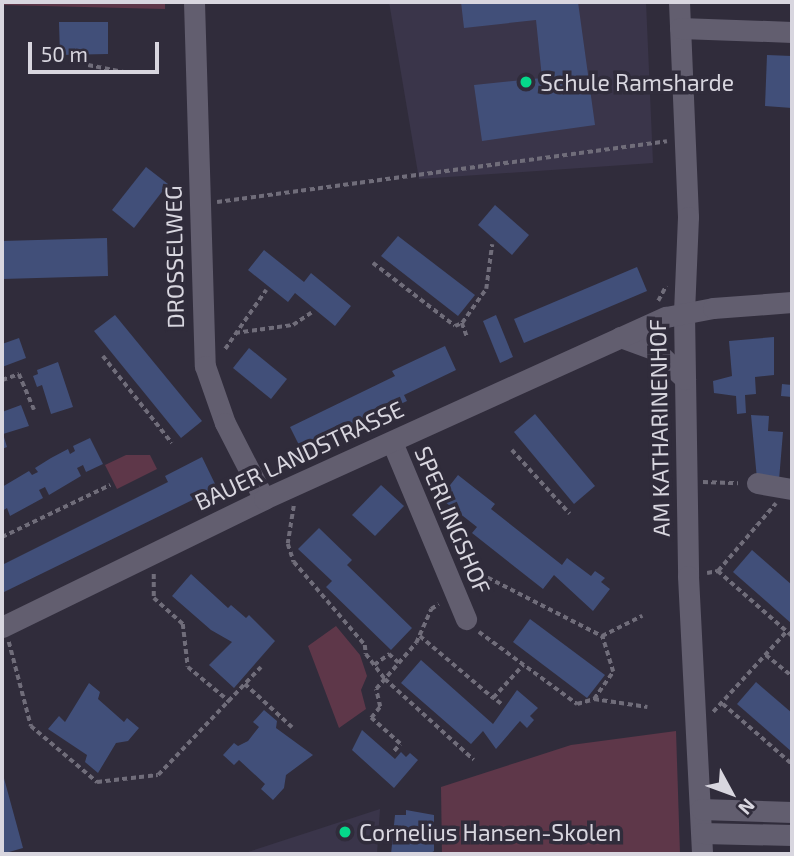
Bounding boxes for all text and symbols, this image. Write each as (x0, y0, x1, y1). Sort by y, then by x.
scale bar (32, 28, 163, 72)
text: 50 m (41, 41, 88, 66)
place label: Schule Ramsharde (540, 68, 734, 96)
marker: Schule Ramsharde (518, 74, 534, 90)
street label: DROSSELWEG (159, 185, 189, 329)
street label: AM KATHARINENHOF (643, 319, 675, 537)
street label: BAUER LANDSTRASSE (190, 395, 408, 515)
street label: SPERLINGSHOF (409, 442, 497, 598)
north arrow (696, 758, 766, 828)
text: N (734, 794, 760, 820)
place label: Cornelius Hansen-Skolen (359, 818, 621, 846)
marker: Cornelius Hansen-Skolen (337, 824, 353, 840)

